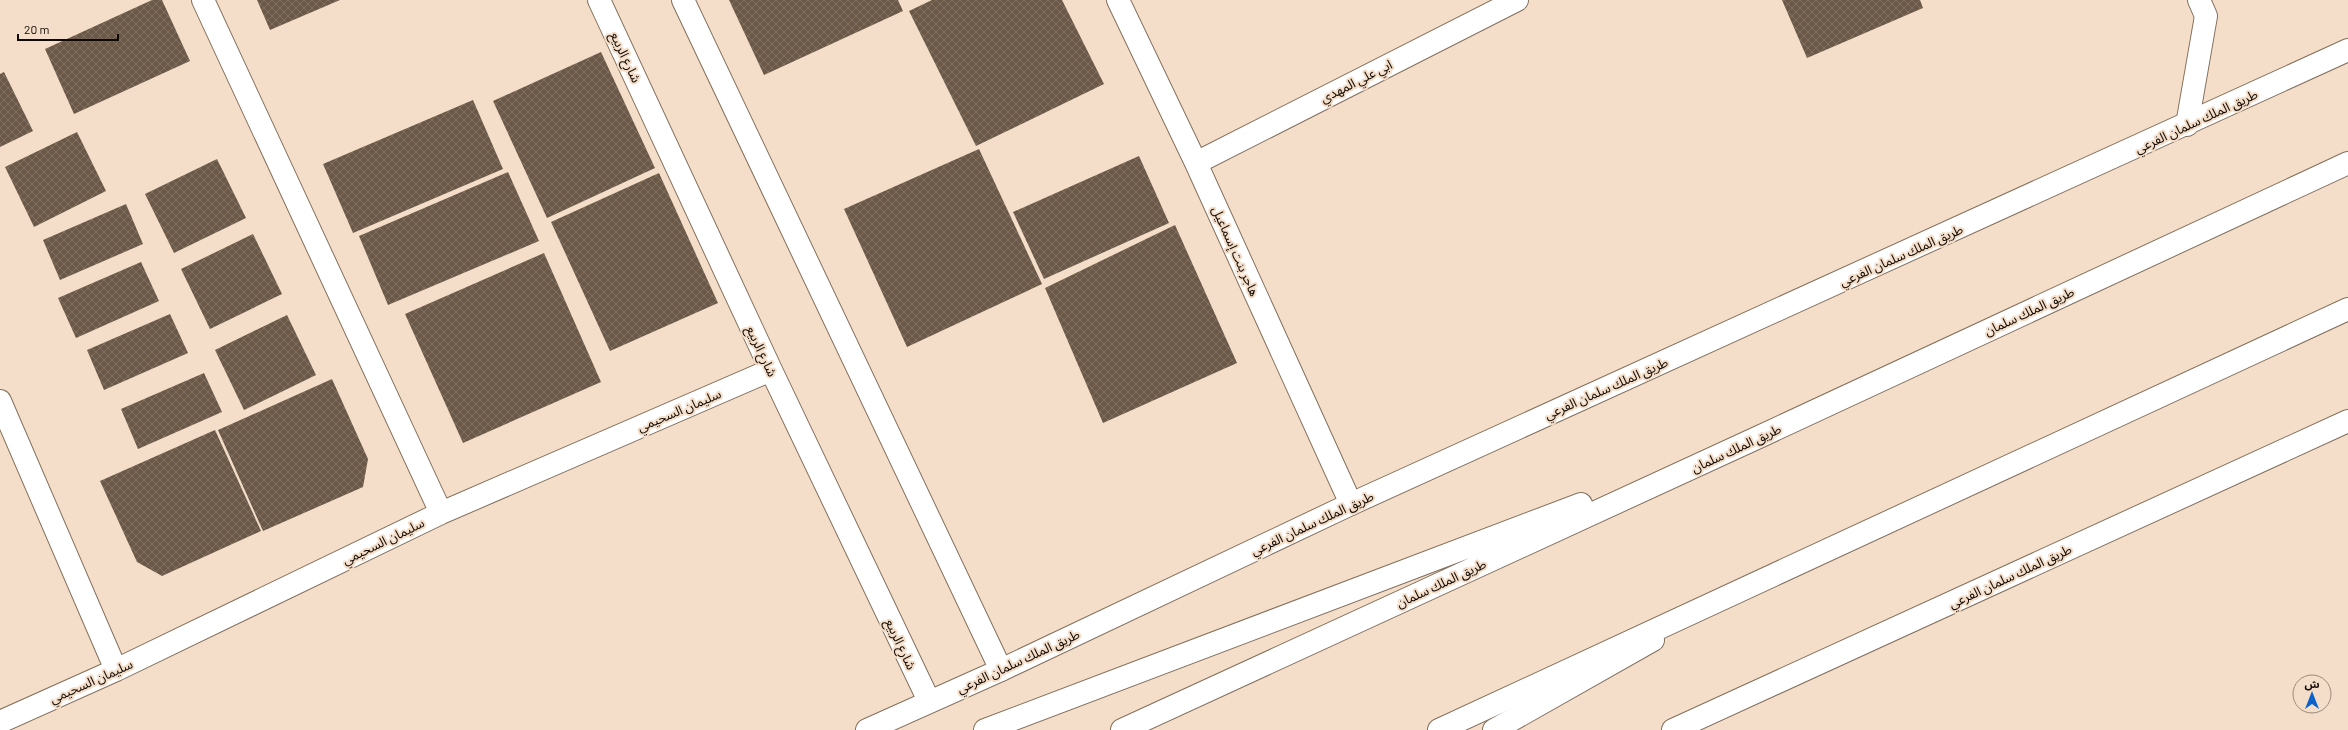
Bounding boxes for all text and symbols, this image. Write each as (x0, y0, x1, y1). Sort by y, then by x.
scale bar (18, 16, 118, 42)
text: 20 m (24, 22, 50, 36)
street label: شارع الربيع (605, 29, 645, 86)
street label: ابي علي المهدي (1317, 56, 1396, 109)
street label: طريق الملك سلمان الفرعي (2132, 85, 2261, 159)
street label: هاجر بنت إسماعيل (1207, 204, 1263, 299)
street label: طريق الملك سلمان الفرعي (1837, 220, 1967, 292)
street label: طريق الملك سلمان (1982, 283, 2077, 340)
street label: شارع الربيع (741, 323, 781, 380)
street label: طريق الملك سلمان الفرعي (1542, 353, 1672, 425)
street label: سليمان السحيمي (635, 385, 724, 438)
street label: طريق الملك سلمان (1689, 420, 1784, 477)
street label: طريق الملك سلمان الفرعي (1248, 487, 1377, 561)
street label: سليمان السحيمي (339, 514, 428, 571)
street label: طريق الملك سلمان الفرعي (1946, 540, 2075, 614)
street label: طريق الملك سلمان (1394, 555, 1489, 612)
street label: شارع الربيع (880, 616, 920, 673)
street label: طريق الملك سلمان الفرعي (954, 625, 1083, 699)
street label: سليمان السحيمي (47, 655, 136, 709)
north arrow (2292, 674, 2332, 714)
text: ش (2304, 677, 2320, 691)

